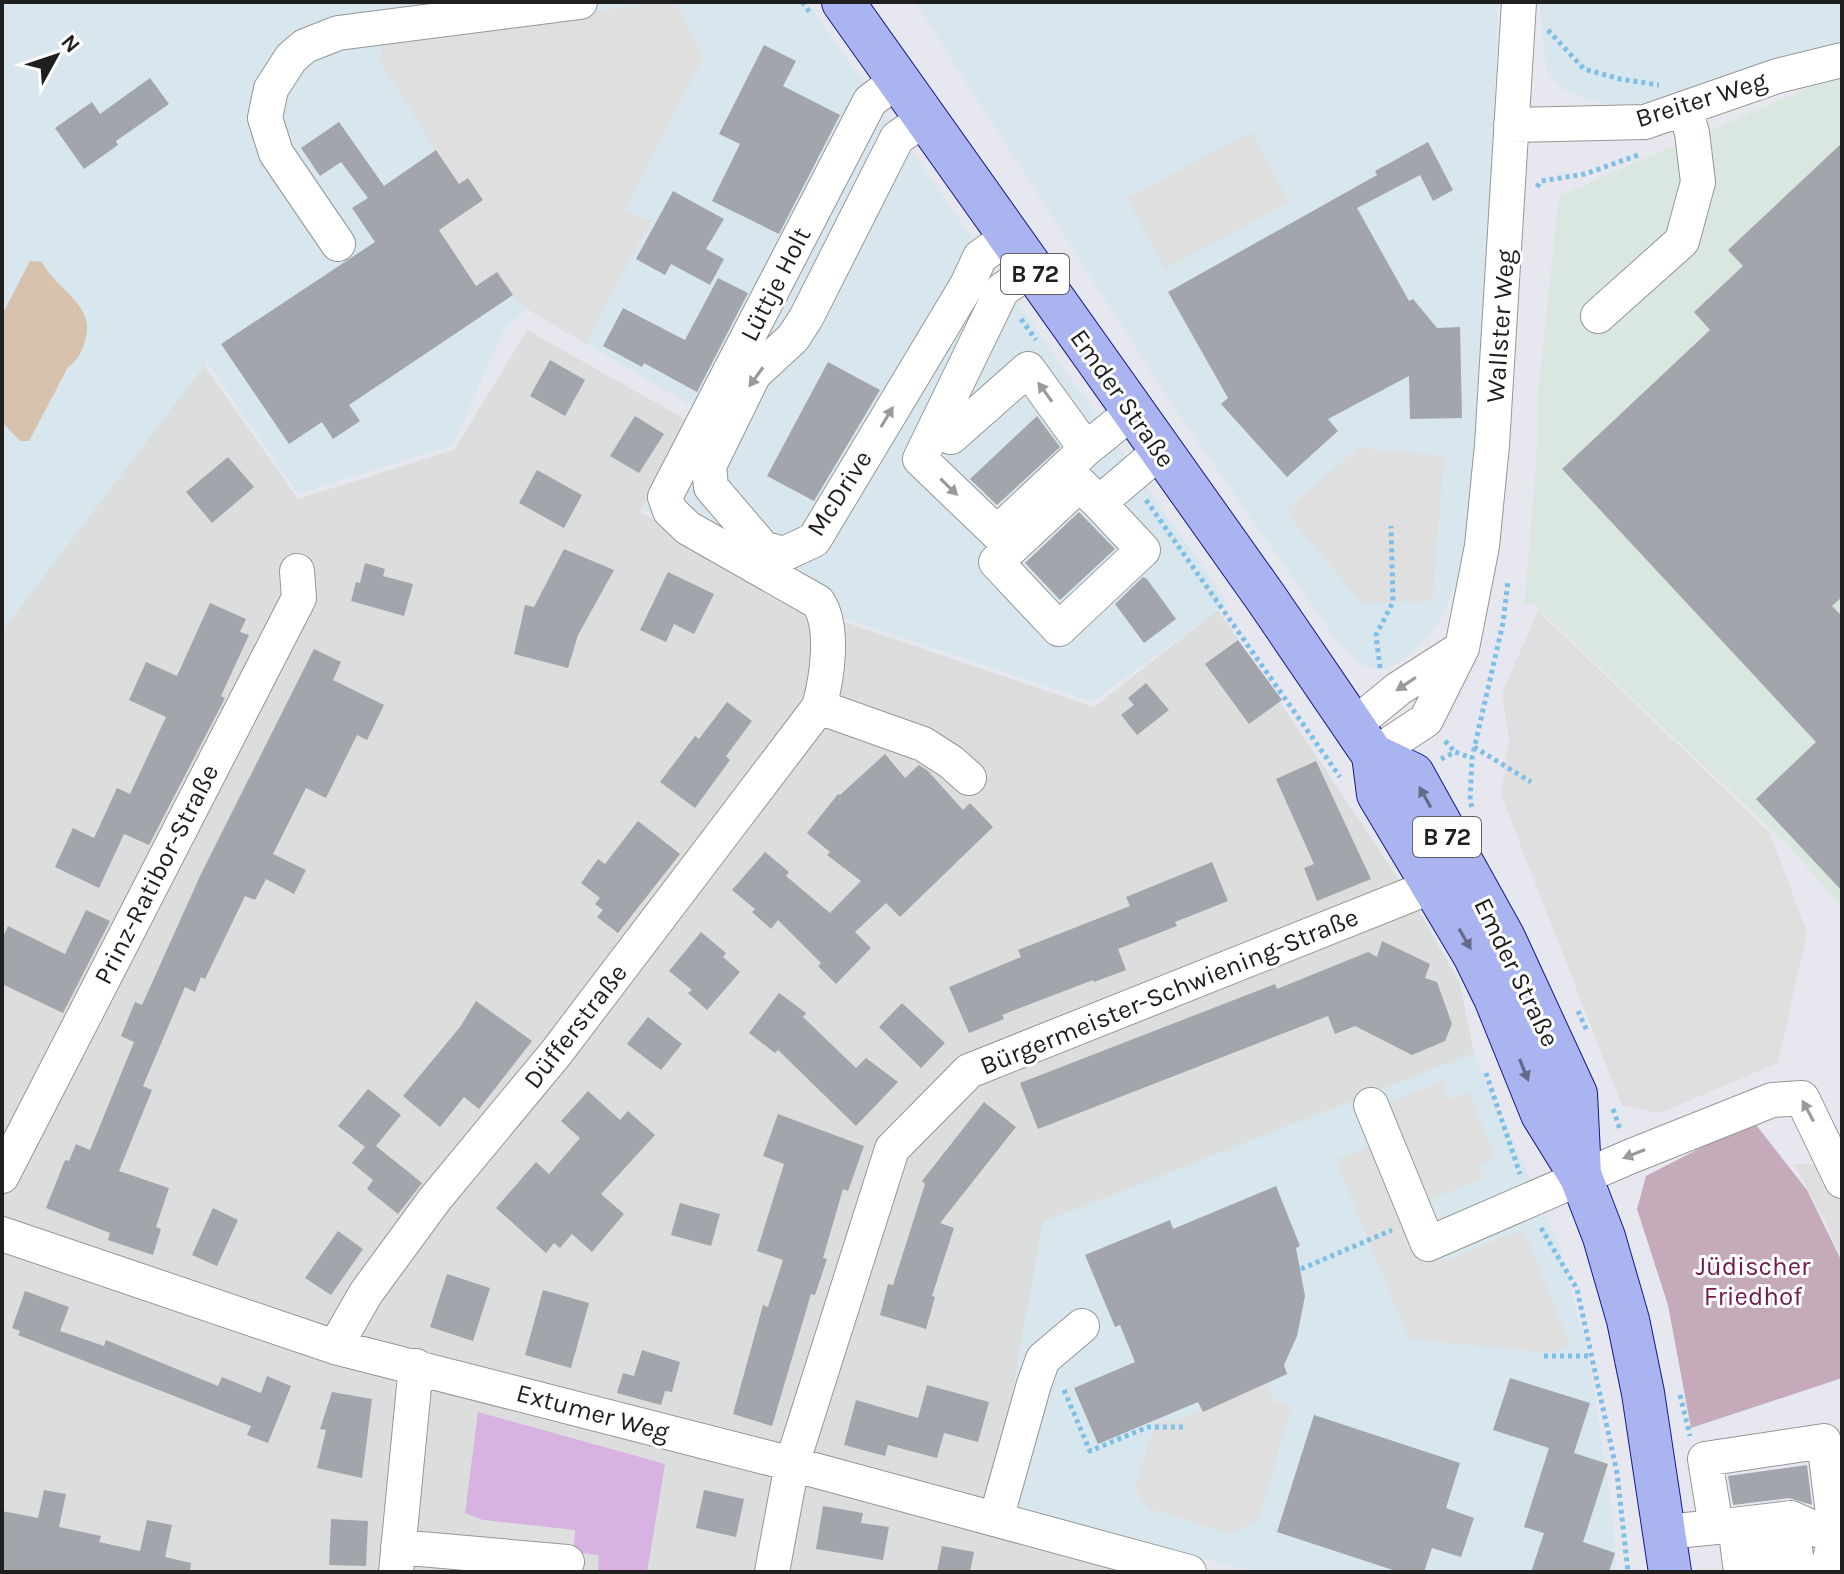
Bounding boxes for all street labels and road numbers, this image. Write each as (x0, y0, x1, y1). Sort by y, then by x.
street label: Breiter Weg (1632, 65, 1771, 134)
street label: Lüttje Holt (734, 222, 817, 346)
street label: Wallster Weg (1480, 248, 1521, 404)
road number: B 72 (1001, 254, 1069, 294)
street label: Emder Straße (1063, 323, 1182, 473)
street label: McDrive (800, 445, 879, 542)
street label: Prinz-Ratibor-Straße (87, 759, 225, 990)
road number: B 72 (1413, 817, 1481, 857)
street label: Emder Straße (1467, 893, 1566, 1052)
street label: Bürgermeister-Schwiening-Straße (976, 901, 1363, 1082)
street label: Düfferstraße (517, 958, 634, 1095)
street label: Extumer Weg (513, 1377, 673, 1448)

